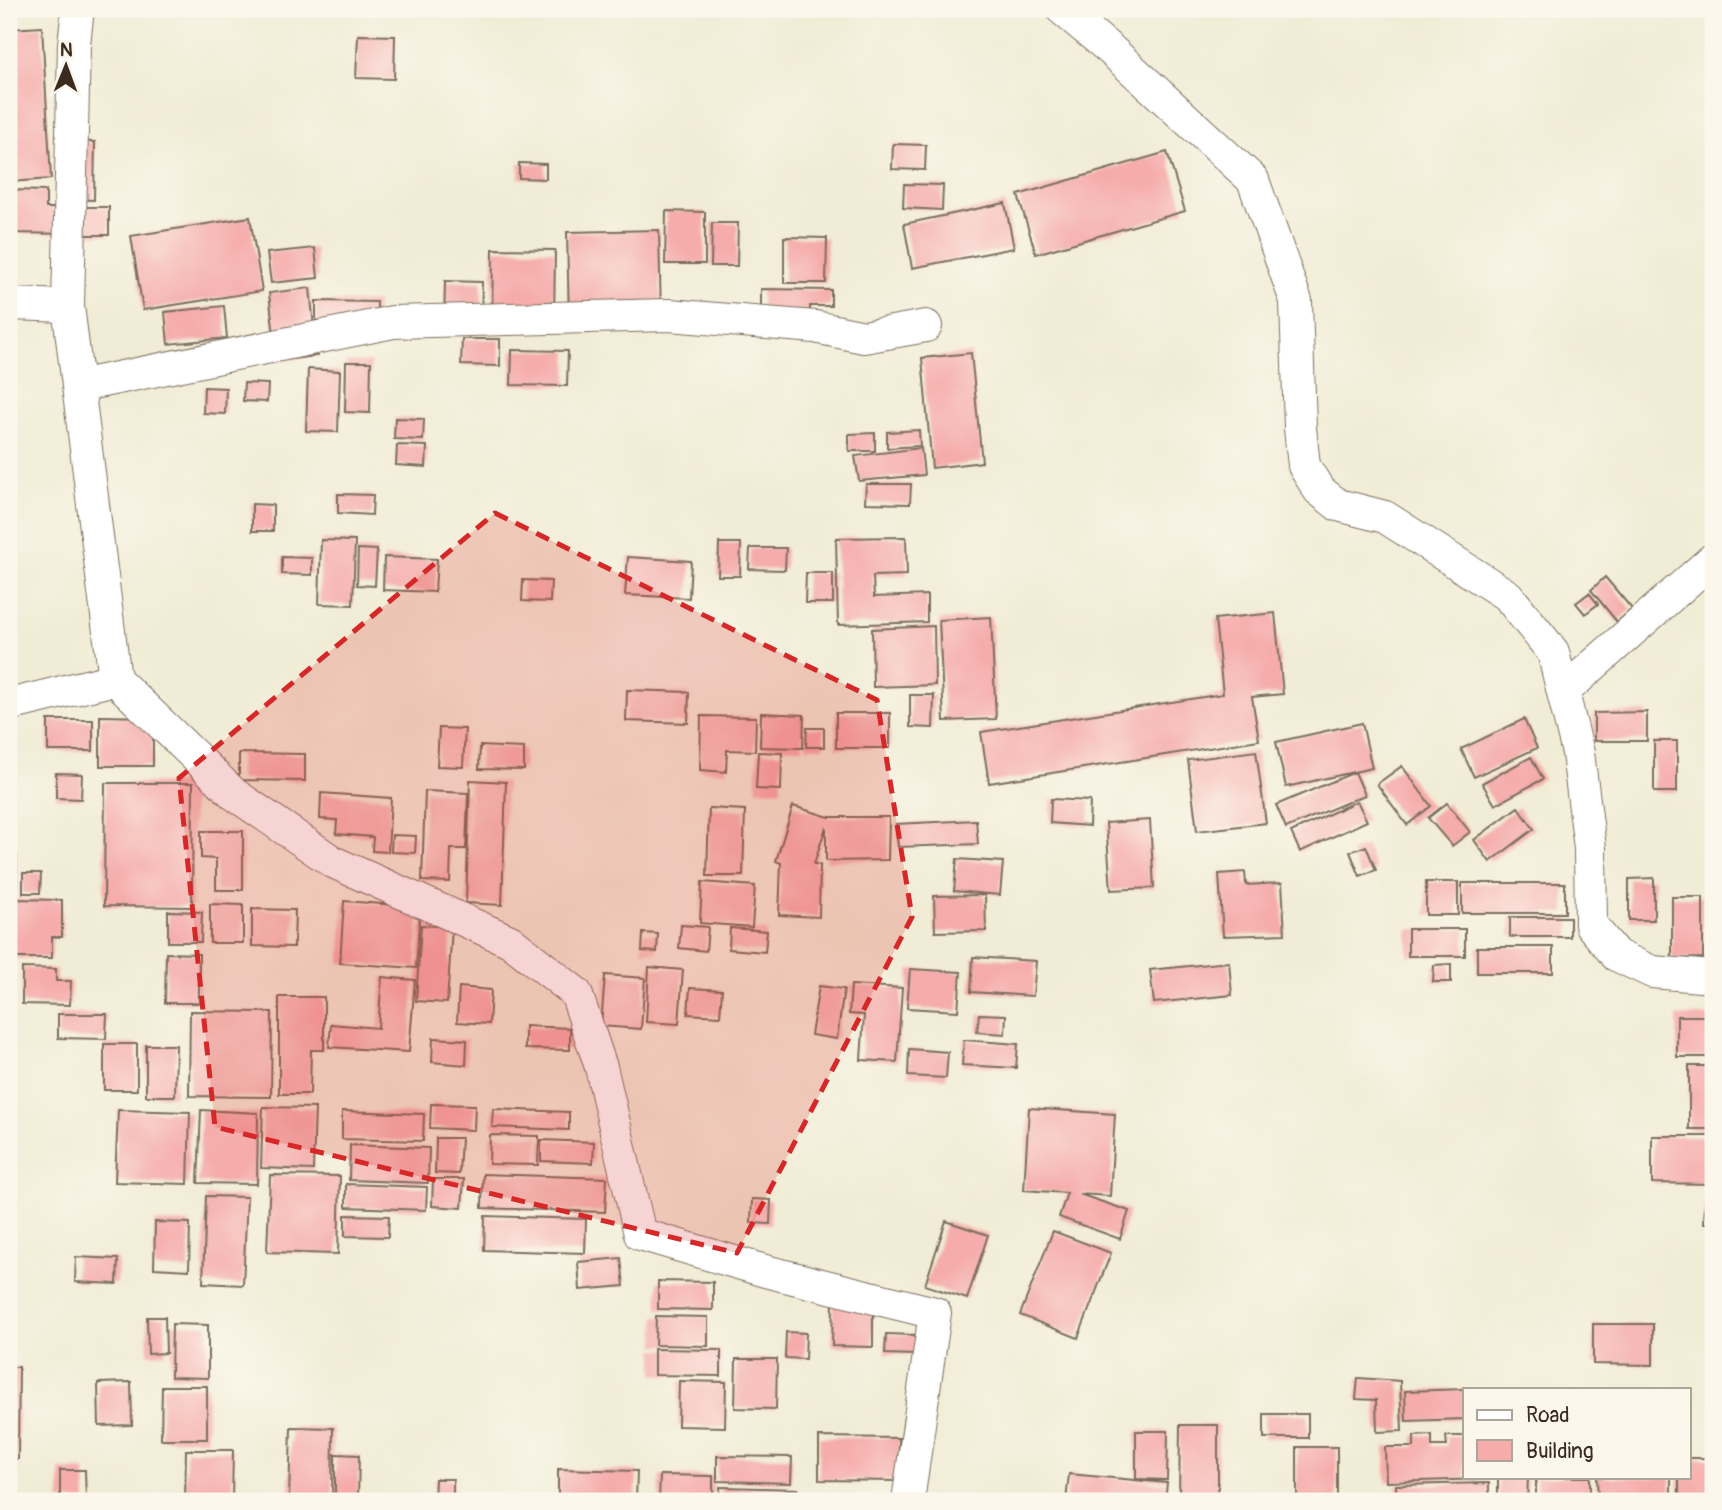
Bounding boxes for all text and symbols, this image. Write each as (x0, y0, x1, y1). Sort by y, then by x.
north arrow (32, 32, 102, 102)
text: N (60, 38, 73, 62)
legend (1463, 1388, 1690, 1478)
text: Road (1526, 1402, 1570, 1429)
text: Building (1526, 1438, 1593, 1465)

